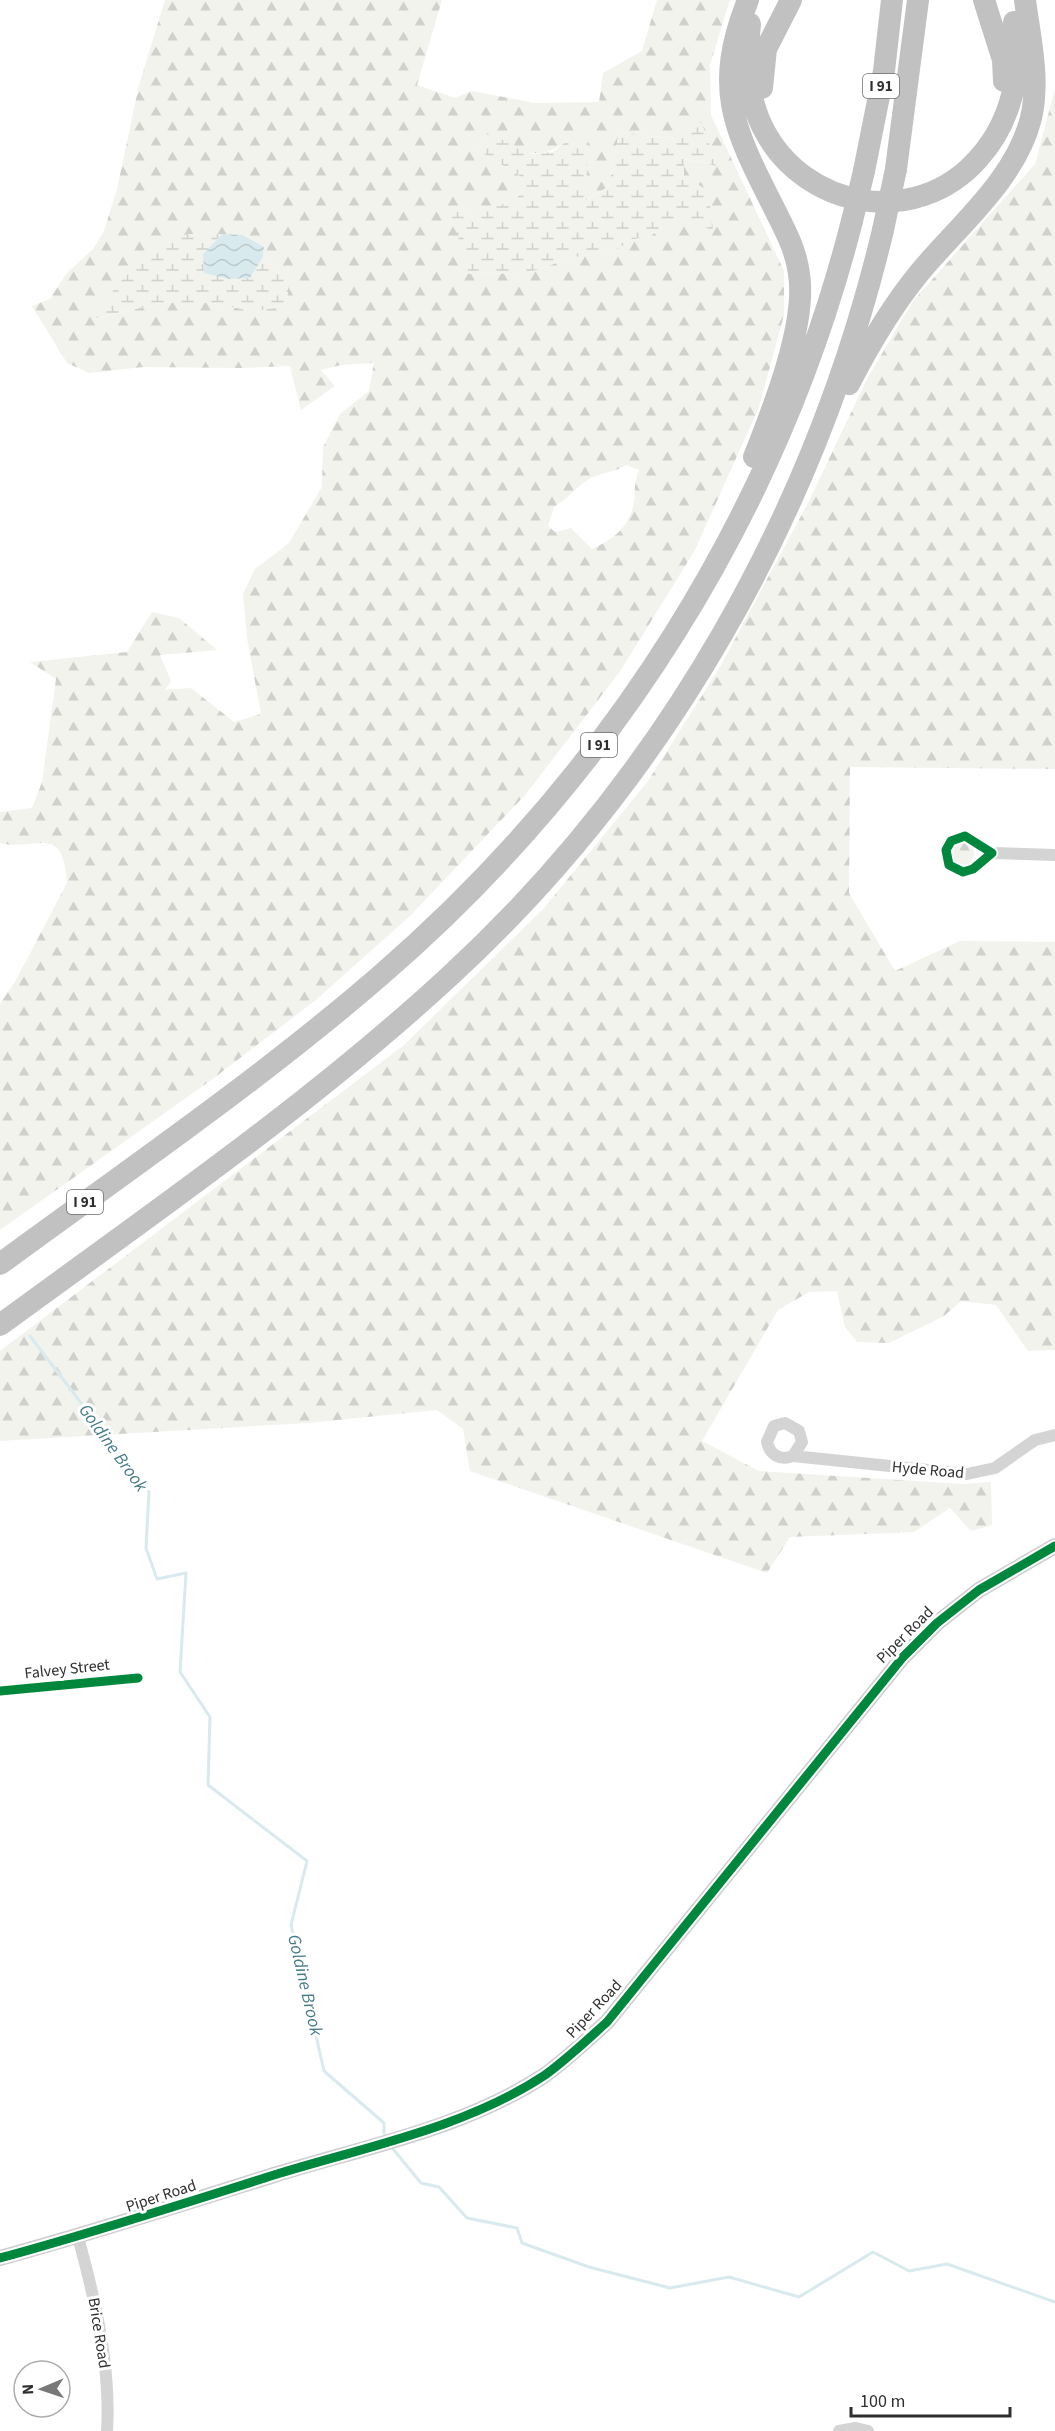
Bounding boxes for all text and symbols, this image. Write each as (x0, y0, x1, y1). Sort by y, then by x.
road number: I 91 (863, 74, 899, 98)
road number: I 91 (581, 733, 617, 757)
road number: I 91 (67, 1190, 103, 1214)
water label: Goldine Brook (73, 1399, 154, 1497)
street label: Hyde Road (891, 1456, 965, 1484)
street label: Piper Road (871, 1601, 939, 1669)
street label: Falvey Street (23, 1654, 111, 1684)
water label: Goldine Brook (281, 1932, 329, 2038)
street label: Piper Road (561, 1975, 627, 2043)
street label: Piper Road (123, 2174, 199, 2218)
street label: Brice Road (83, 2296, 115, 2370)
north arrow (12, 2359, 72, 2419)
scale bar (851, 2380, 1010, 2418)
text: N (17, 2384, 39, 2395)
text: 100 m (860, 2389, 905, 2414)

